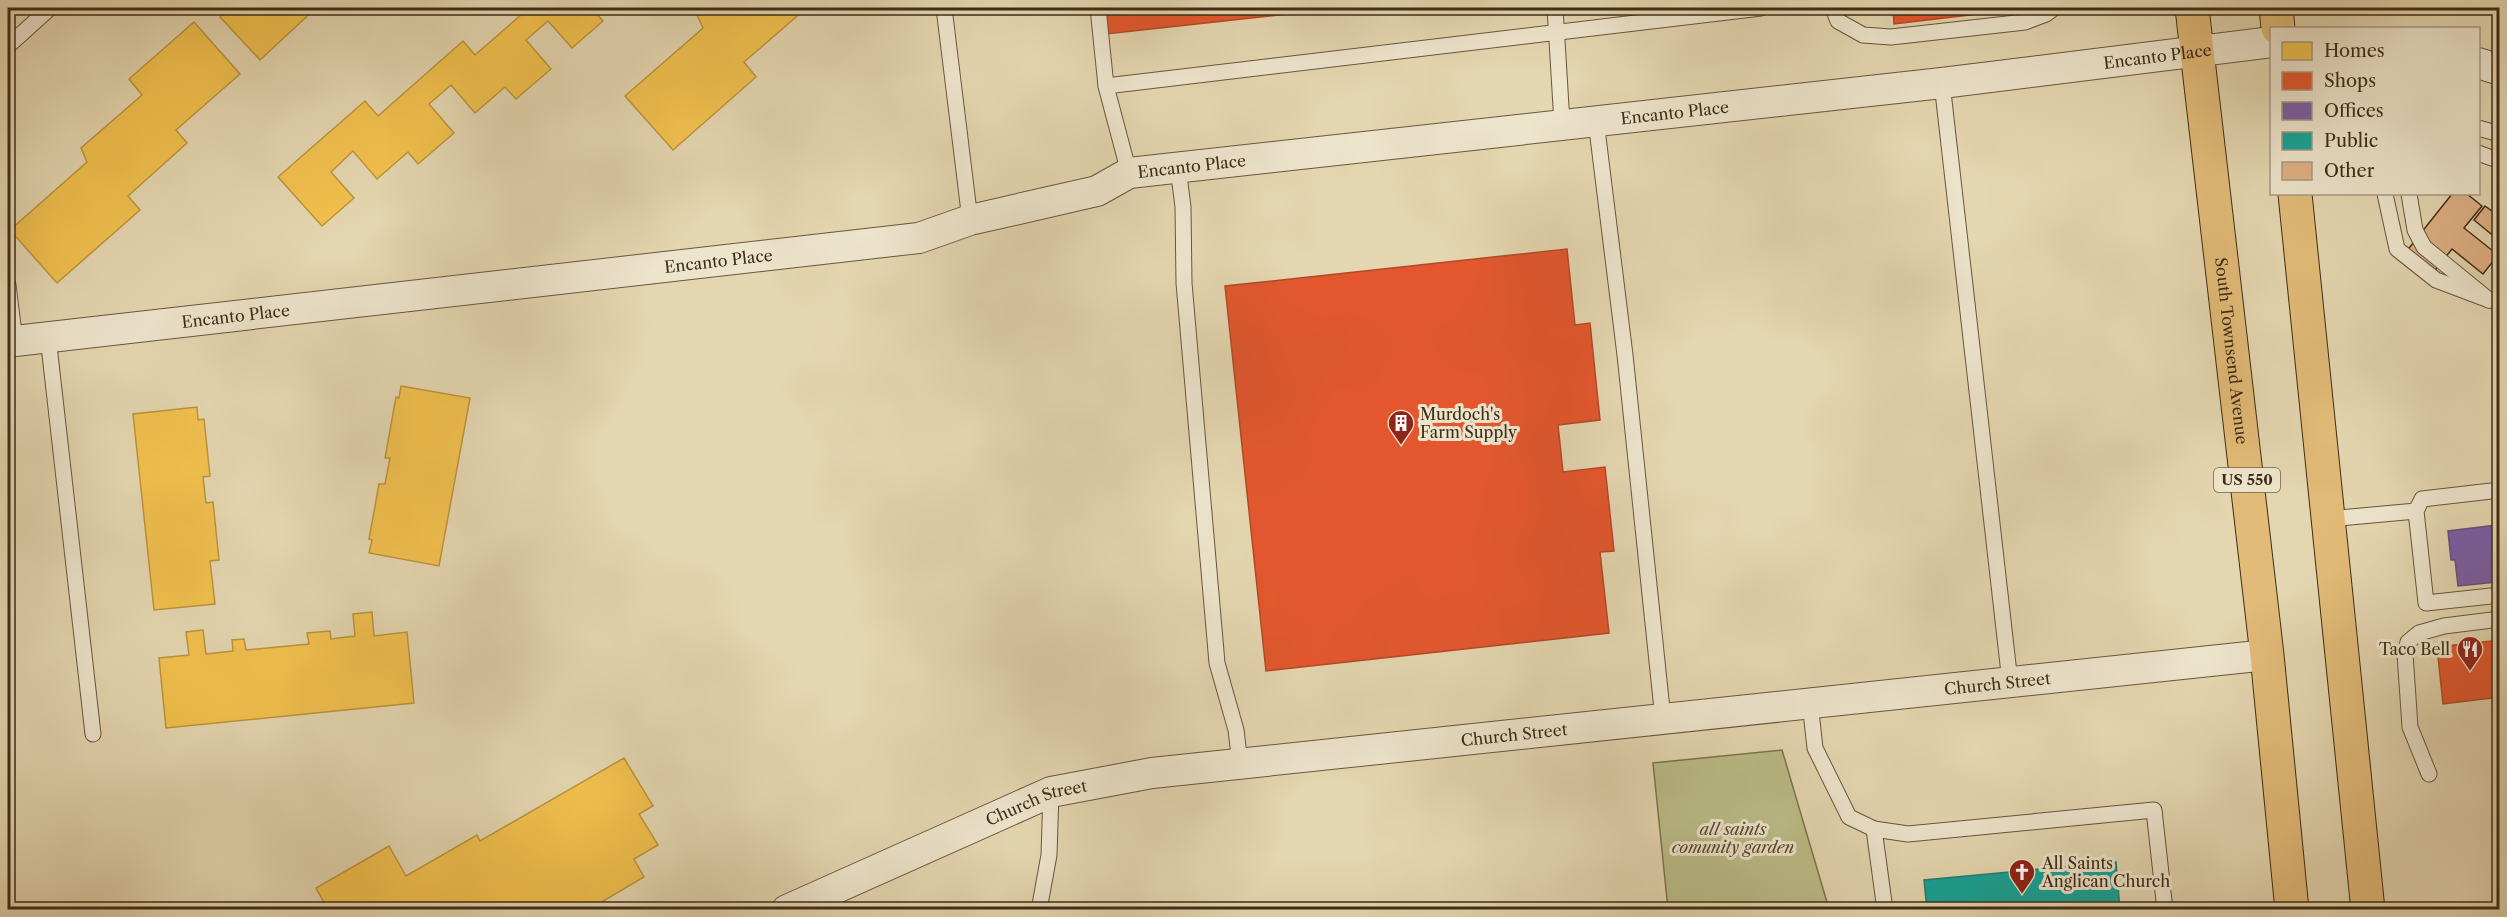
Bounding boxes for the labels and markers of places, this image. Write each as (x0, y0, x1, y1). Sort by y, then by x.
place label: Murdoch's Farm Supply (1420, 404, 1518, 442)
building icon: Murdoch's Farm Supply (1386, 408, 1416, 446)
restaurant icon: Taco Bell (2455, 634, 2485, 672)
place label: Taco Bell (2379, 639, 2450, 659)
place label: All Saints Anglican Church (2041, 853, 2170, 891)
church icon: All Saints Anglican Church (2007, 857, 2037, 895)

